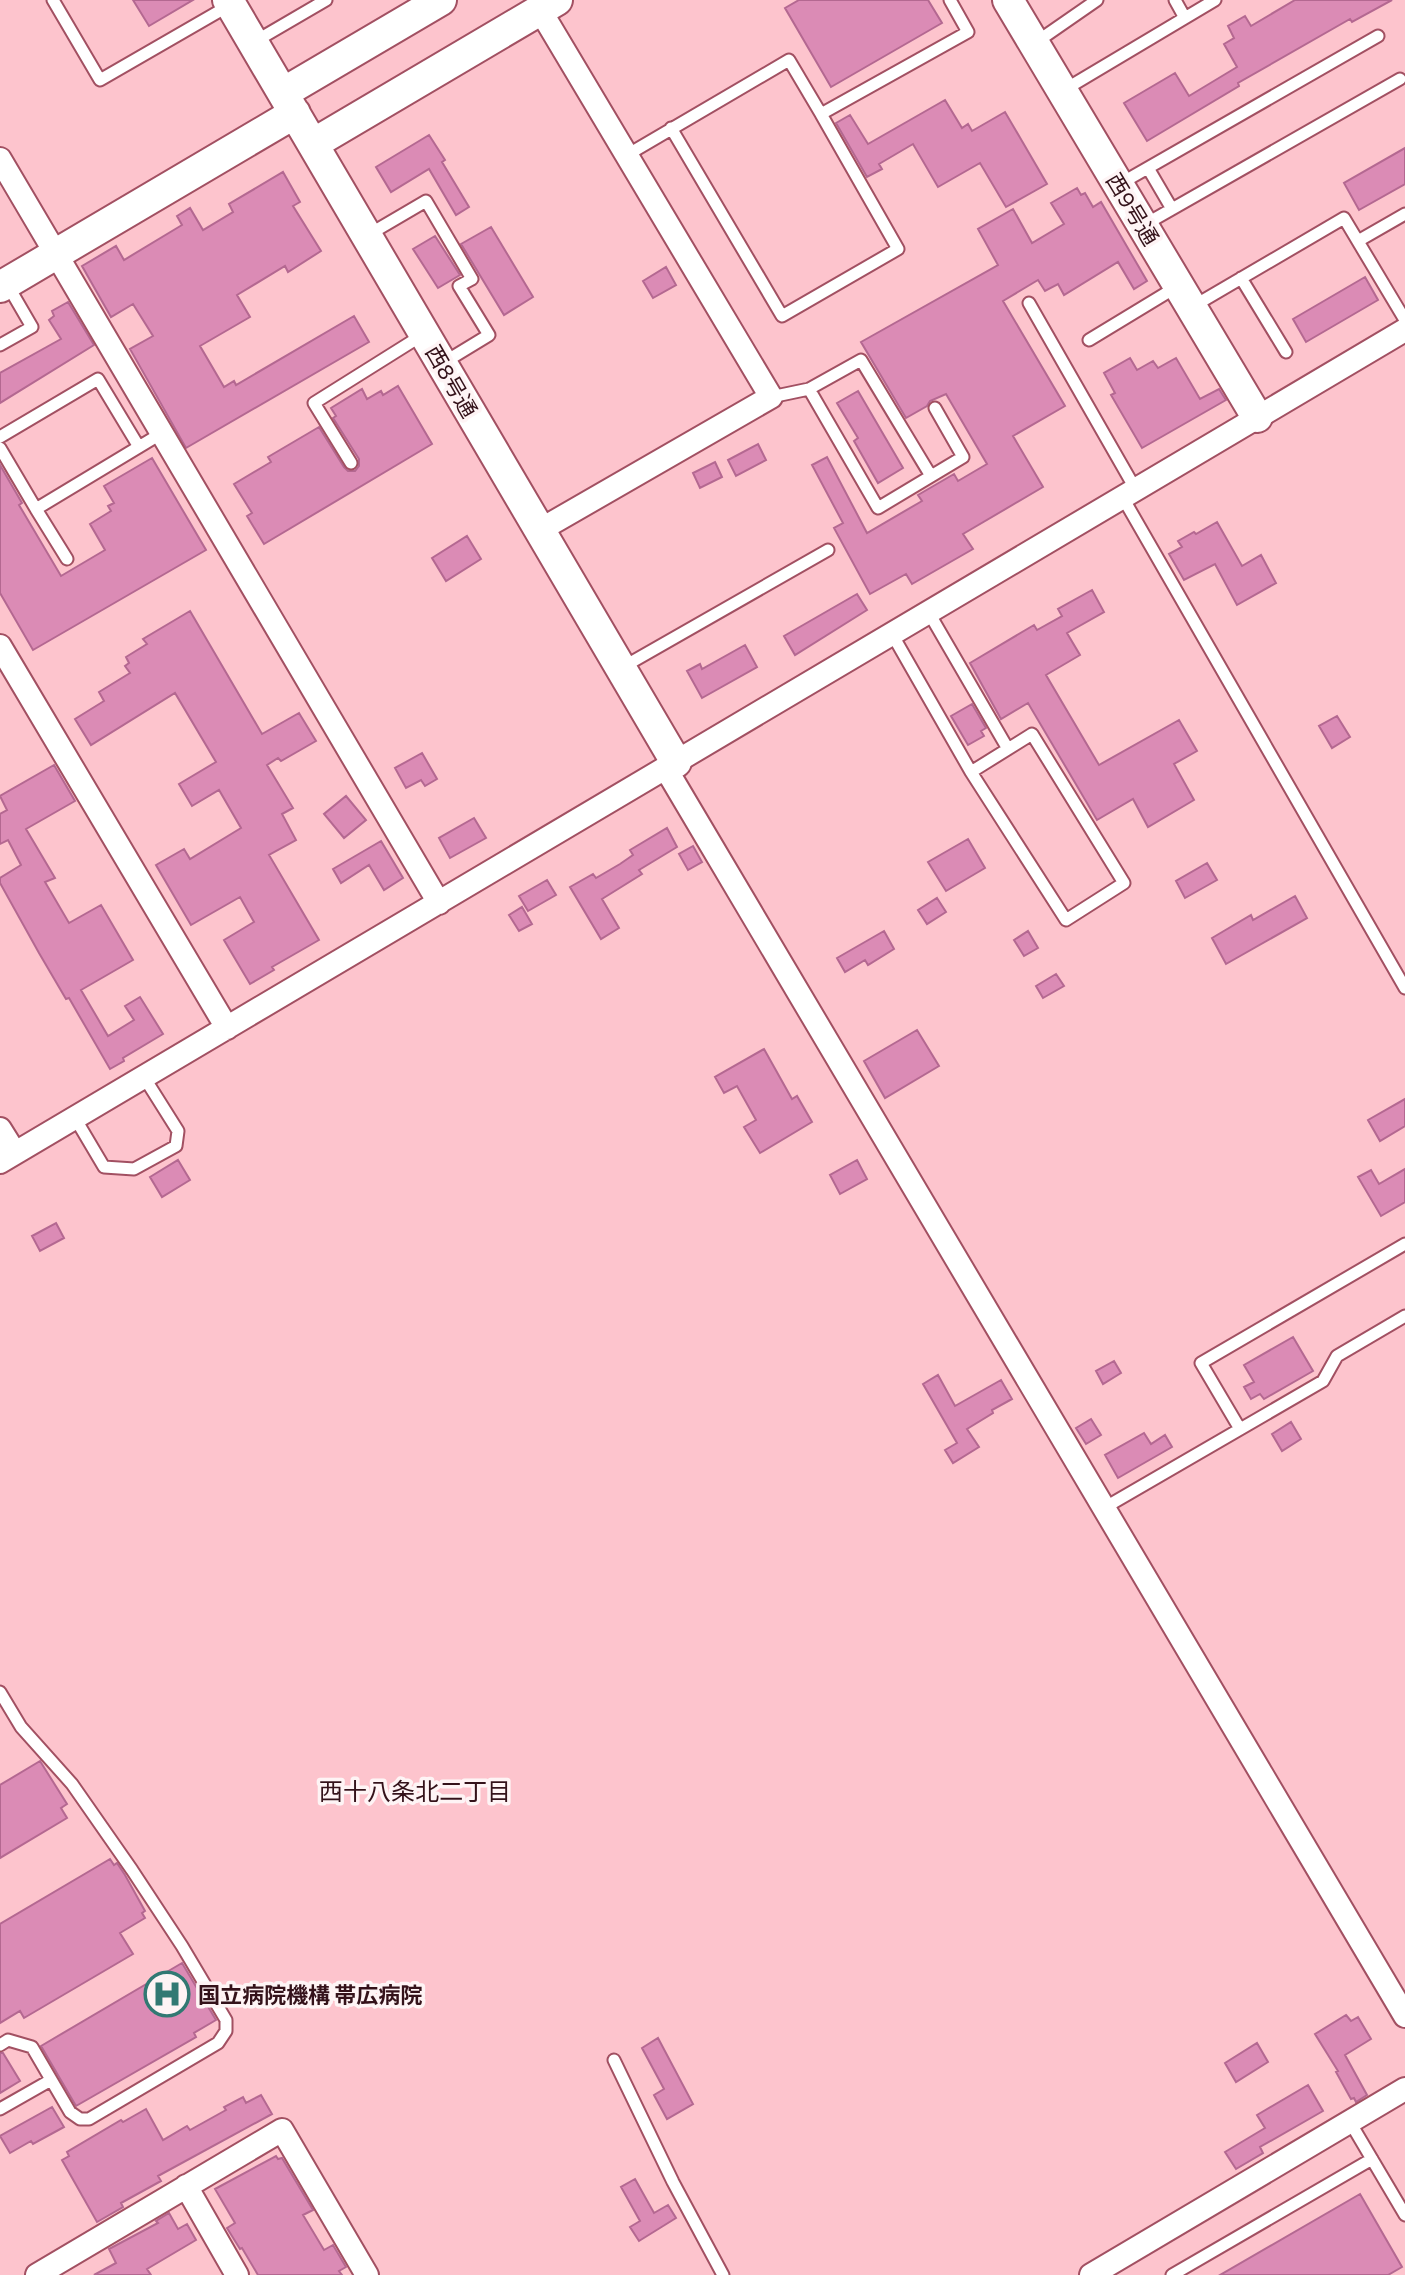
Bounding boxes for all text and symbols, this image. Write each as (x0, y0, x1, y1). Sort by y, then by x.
street label: 西9号通 (1101, 168, 1165, 250)
street label: 西8号通 (420, 340, 484, 422)
district label: 西十八条北二丁目 (319, 1776, 511, 1805)
hospital icon: 国立病院機構 帯広病院 (143, 1970, 191, 2018)
place label: 国立病院機構 帯広病院 (198, 1981, 422, 2008)

